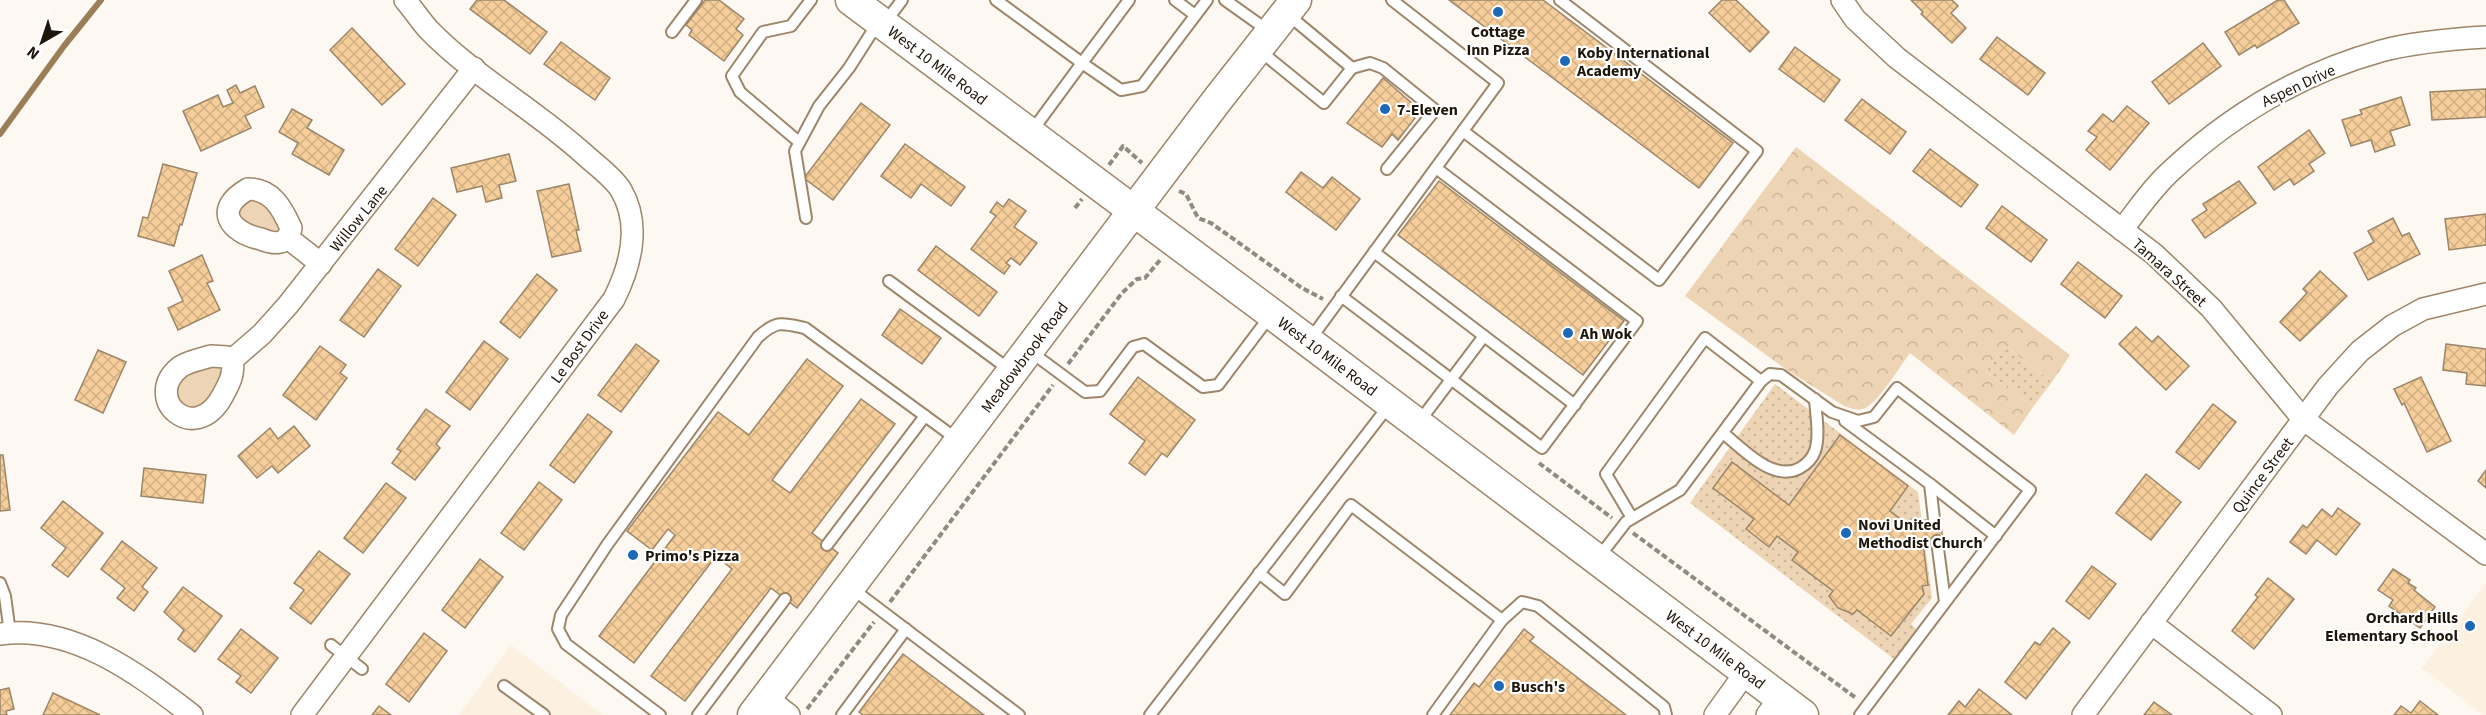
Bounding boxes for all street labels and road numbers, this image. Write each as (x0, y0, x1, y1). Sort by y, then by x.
street label: West 10 Mile Road (883, 21, 992, 111)
street label: Aspen Drive (2258, 59, 2339, 113)
street label: Willow Lane (325, 180, 393, 257)
street label: Tamara Street (2127, 233, 2212, 313)
street label: Meadowbrook Road (976, 298, 1074, 418)
street label: Le Bost Drive (546, 305, 614, 388)
street label: West 10 Mile Road (1273, 312, 1382, 402)
street label: Quince Street (2227, 432, 2299, 518)
street label: West 10 Mile Road (1661, 605, 1770, 695)

